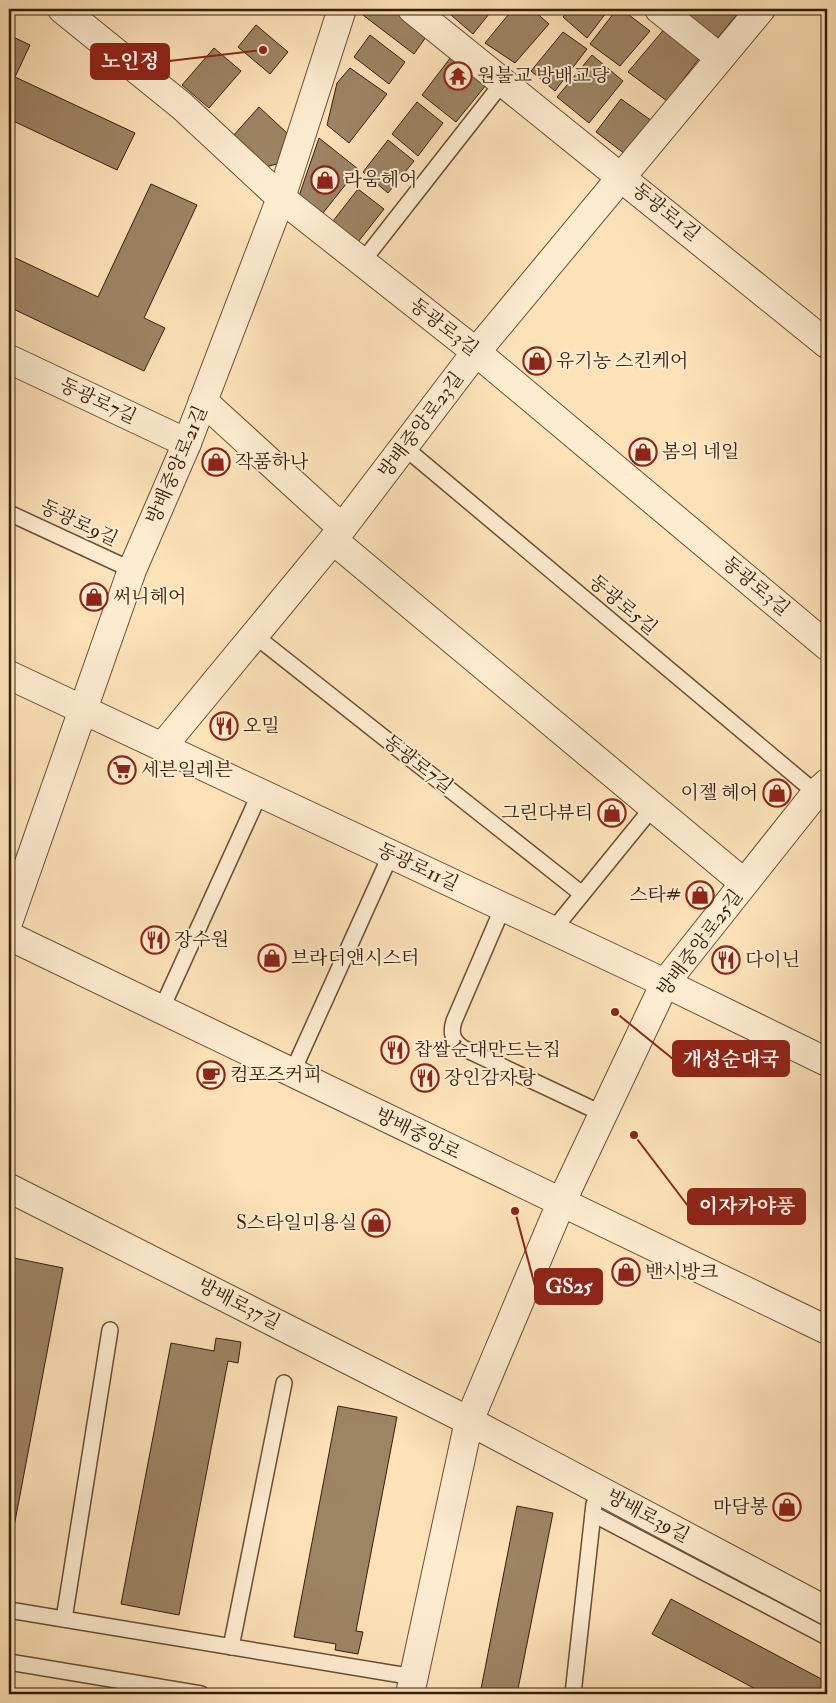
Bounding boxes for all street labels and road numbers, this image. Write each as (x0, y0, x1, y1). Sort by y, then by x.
street label: 동광로1길 (627, 177, 705, 247)
street label: 동광로3길 (405, 293, 483, 361)
street label: 방배중앙로23길 (373, 367, 469, 483)
street label: 동광로7길 (56, 373, 140, 429)
street label: 방배중앙로21길 (141, 402, 213, 528)
street label: 동광로9길 (36, 495, 122, 551)
street label: 동광로3길 (717, 551, 795, 621)
street label: 동광로5길 (584, 570, 662, 640)
street label: 동광로7길 (378, 729, 458, 799)
street label: 동광로11길 (374, 838, 462, 896)
street label: 방배중앙로25길 (652, 885, 748, 1001)
street label: 방배중앙로 (371, 1103, 465, 1165)
street label: 방배로37길 (194, 1273, 284, 1335)
street label: 방배로39길 (602, 1484, 694, 1548)

